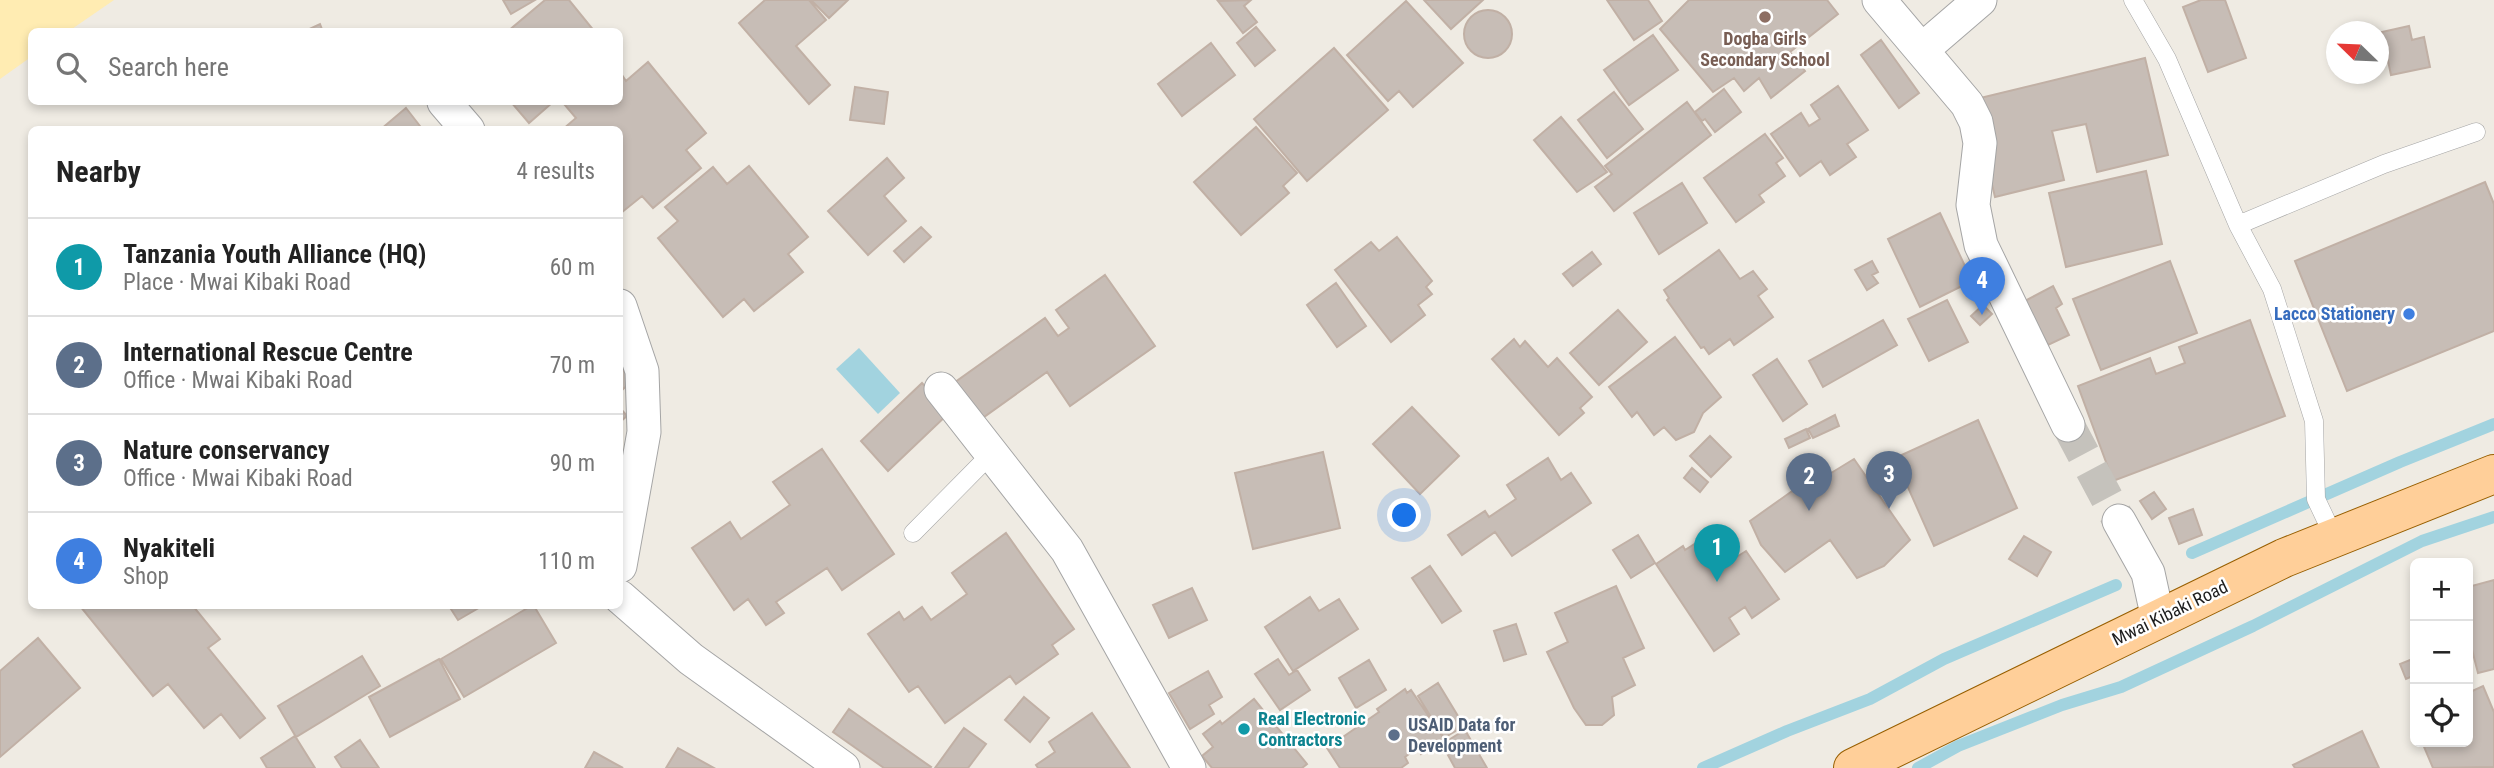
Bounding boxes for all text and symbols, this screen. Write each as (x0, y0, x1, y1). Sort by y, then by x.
marker: Dogba Girls Secondary School (1757, 9, 1773, 25)
north arrow (2326, 21, 2389, 84)
search box (28, 28, 623, 105)
place label: Dogba Girls Secondary School (1700, 28, 1830, 70)
icon: search (52, 48, 90, 86)
text: Search here (108, 52, 229, 82)
text: Nearby (56, 154, 141, 189)
text: 4 results (517, 158, 595, 185)
text: Tanzania Youth Alliance (HQ) (123, 239, 426, 269)
text: 1 (73, 254, 85, 281)
text: 60 m (550, 254, 595, 281)
pin: 4 (1959, 257, 2005, 315)
text: Place · Mwai Kibaki Road (123, 269, 351, 296)
place label: Lacco Stationery (2274, 303, 2395, 324)
marker: Lacco Stationery (2401, 306, 2417, 322)
text: International Rescue Centre (123, 337, 413, 367)
text: 2 (73, 352, 85, 379)
text: 70 m (550, 352, 595, 379)
text: Office · Mwai Kibaki Road (123, 367, 353, 394)
text: Nature conservancy (123, 435, 330, 465)
text: 3 (73, 450, 85, 477)
text: 90 m (550, 450, 595, 477)
pin: 3 (1866, 451, 1912, 509)
pin: 2 (1786, 453, 1832, 511)
text: Office · Mwai Kibaki Road (123, 465, 353, 492)
your location (1387, 498, 1421, 532)
pin: 1 (1694, 524, 1740, 582)
text: Nyakiteli (123, 533, 215, 563)
text: 4 (73, 548, 85, 575)
text: 110 m (538, 548, 595, 575)
map controls (2410, 558, 2473, 747)
button: + (2410, 558, 2473, 621)
text: Shop (123, 563, 169, 590)
street label: Mwai Kibaki Road (2108, 575, 2231, 650)
button: − (2410, 621, 2473, 684)
button: locate (2410, 684, 2473, 747)
place label: Real Electronic Contractors (1258, 708, 1366, 750)
place label: USAID Data for Development (1408, 714, 1516, 756)
marker: Real Electronic Contractors (1236, 721, 1252, 737)
marker: USAID Data for Development (1386, 727, 1402, 743)

